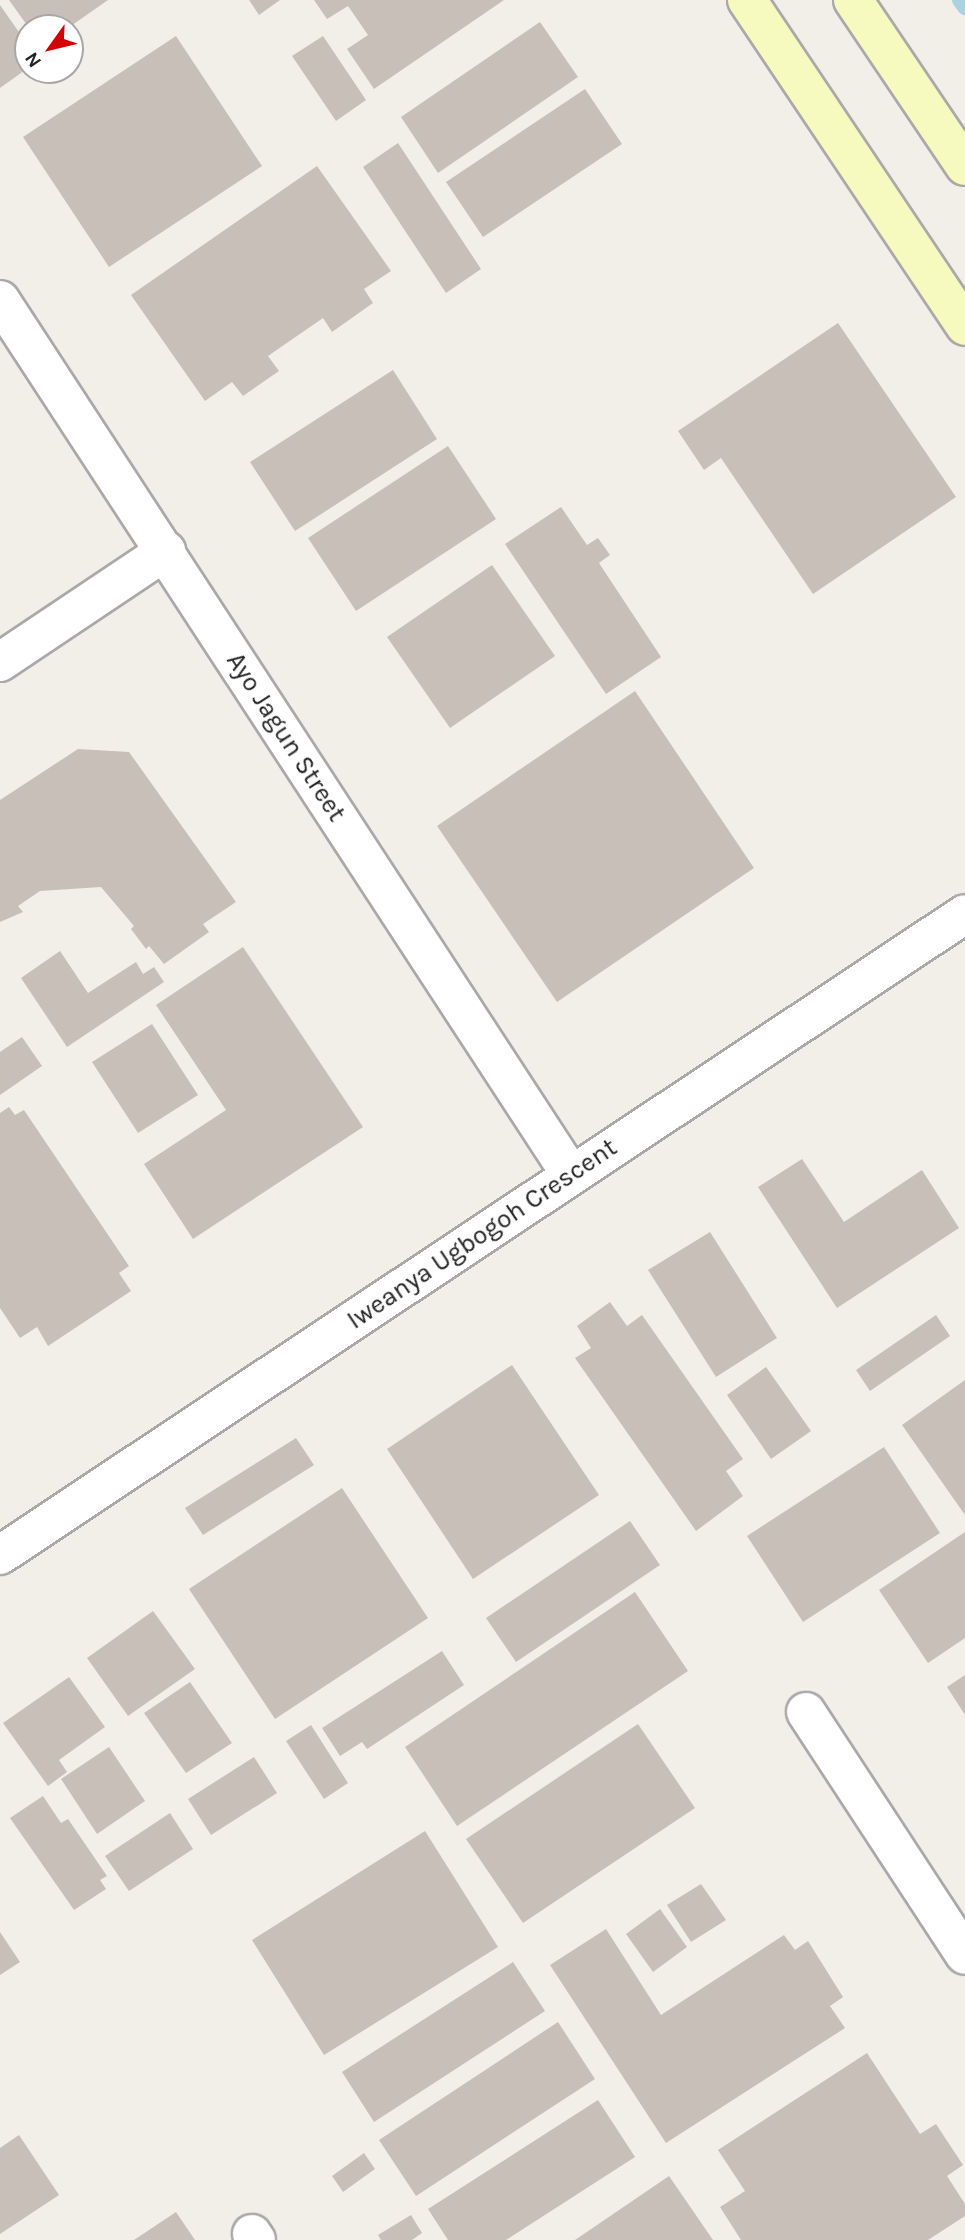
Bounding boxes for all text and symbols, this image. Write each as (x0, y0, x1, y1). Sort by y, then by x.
north arrow (14, 14, 84, 84)
text: N (20, 48, 46, 71)
street label: Ayo Jagun Street (220, 647, 352, 827)
street label: Iweanya Ugbogoh Crescent (341, 1132, 623, 1336)

